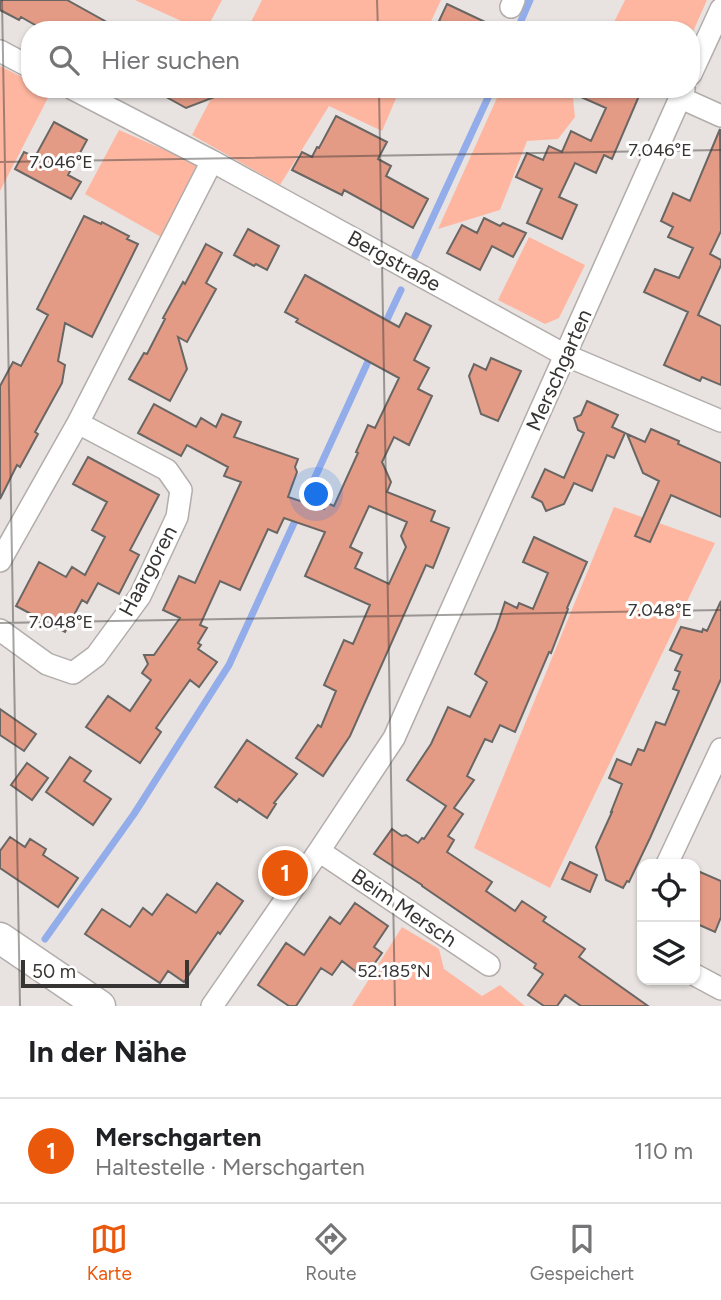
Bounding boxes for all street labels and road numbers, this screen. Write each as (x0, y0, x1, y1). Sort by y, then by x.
street label: Bergstraße (343, 225, 445, 296)
street label: Merschgarten (521, 305, 596, 434)
street label: Haargoren (113, 521, 182, 620)
street label: Beim Mersch (347, 863, 462, 952)

